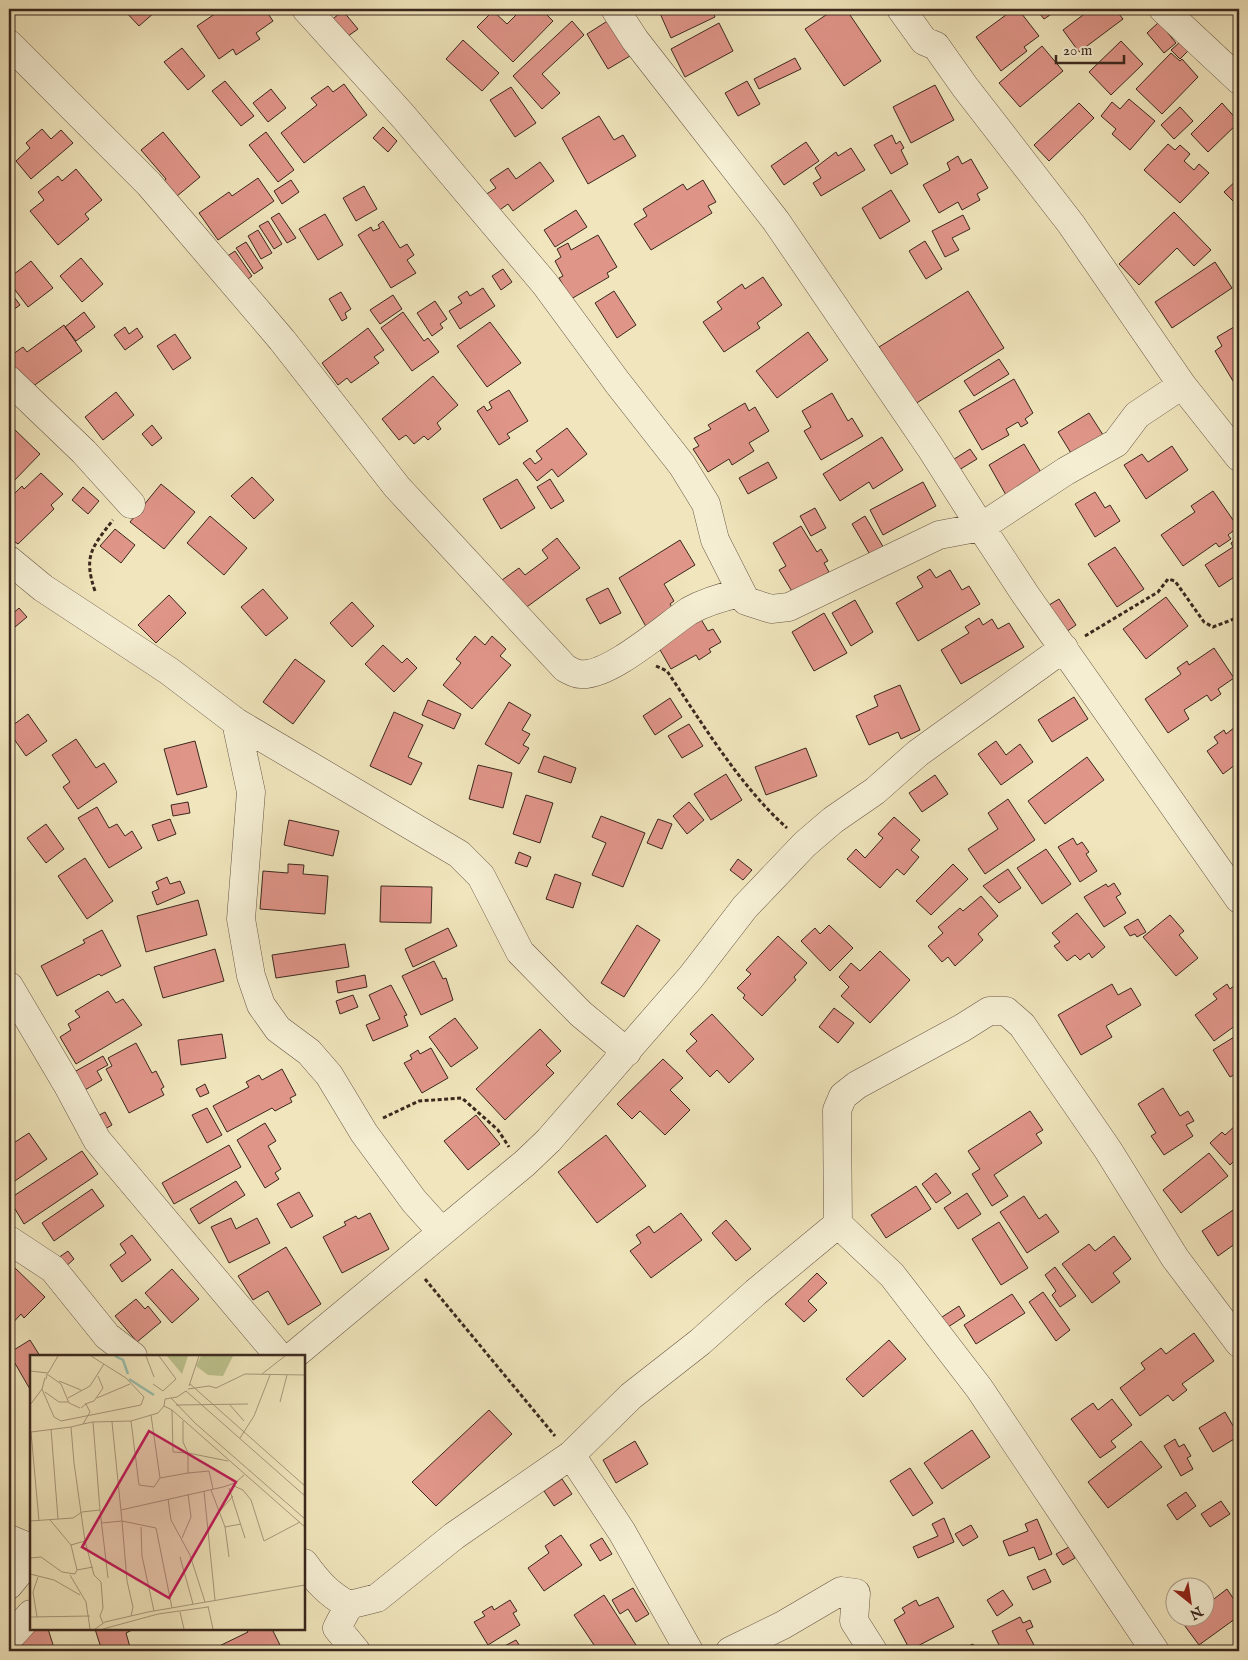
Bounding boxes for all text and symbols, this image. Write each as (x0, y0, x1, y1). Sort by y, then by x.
scale bar (1056, 32, 1123, 64)
text: 20 m (1063, 41, 1093, 60)
inset map (30, 1355, 305, 1630)
north arrow (1166, 1578, 1216, 1628)
text: N (1186, 1601, 1207, 1623)

